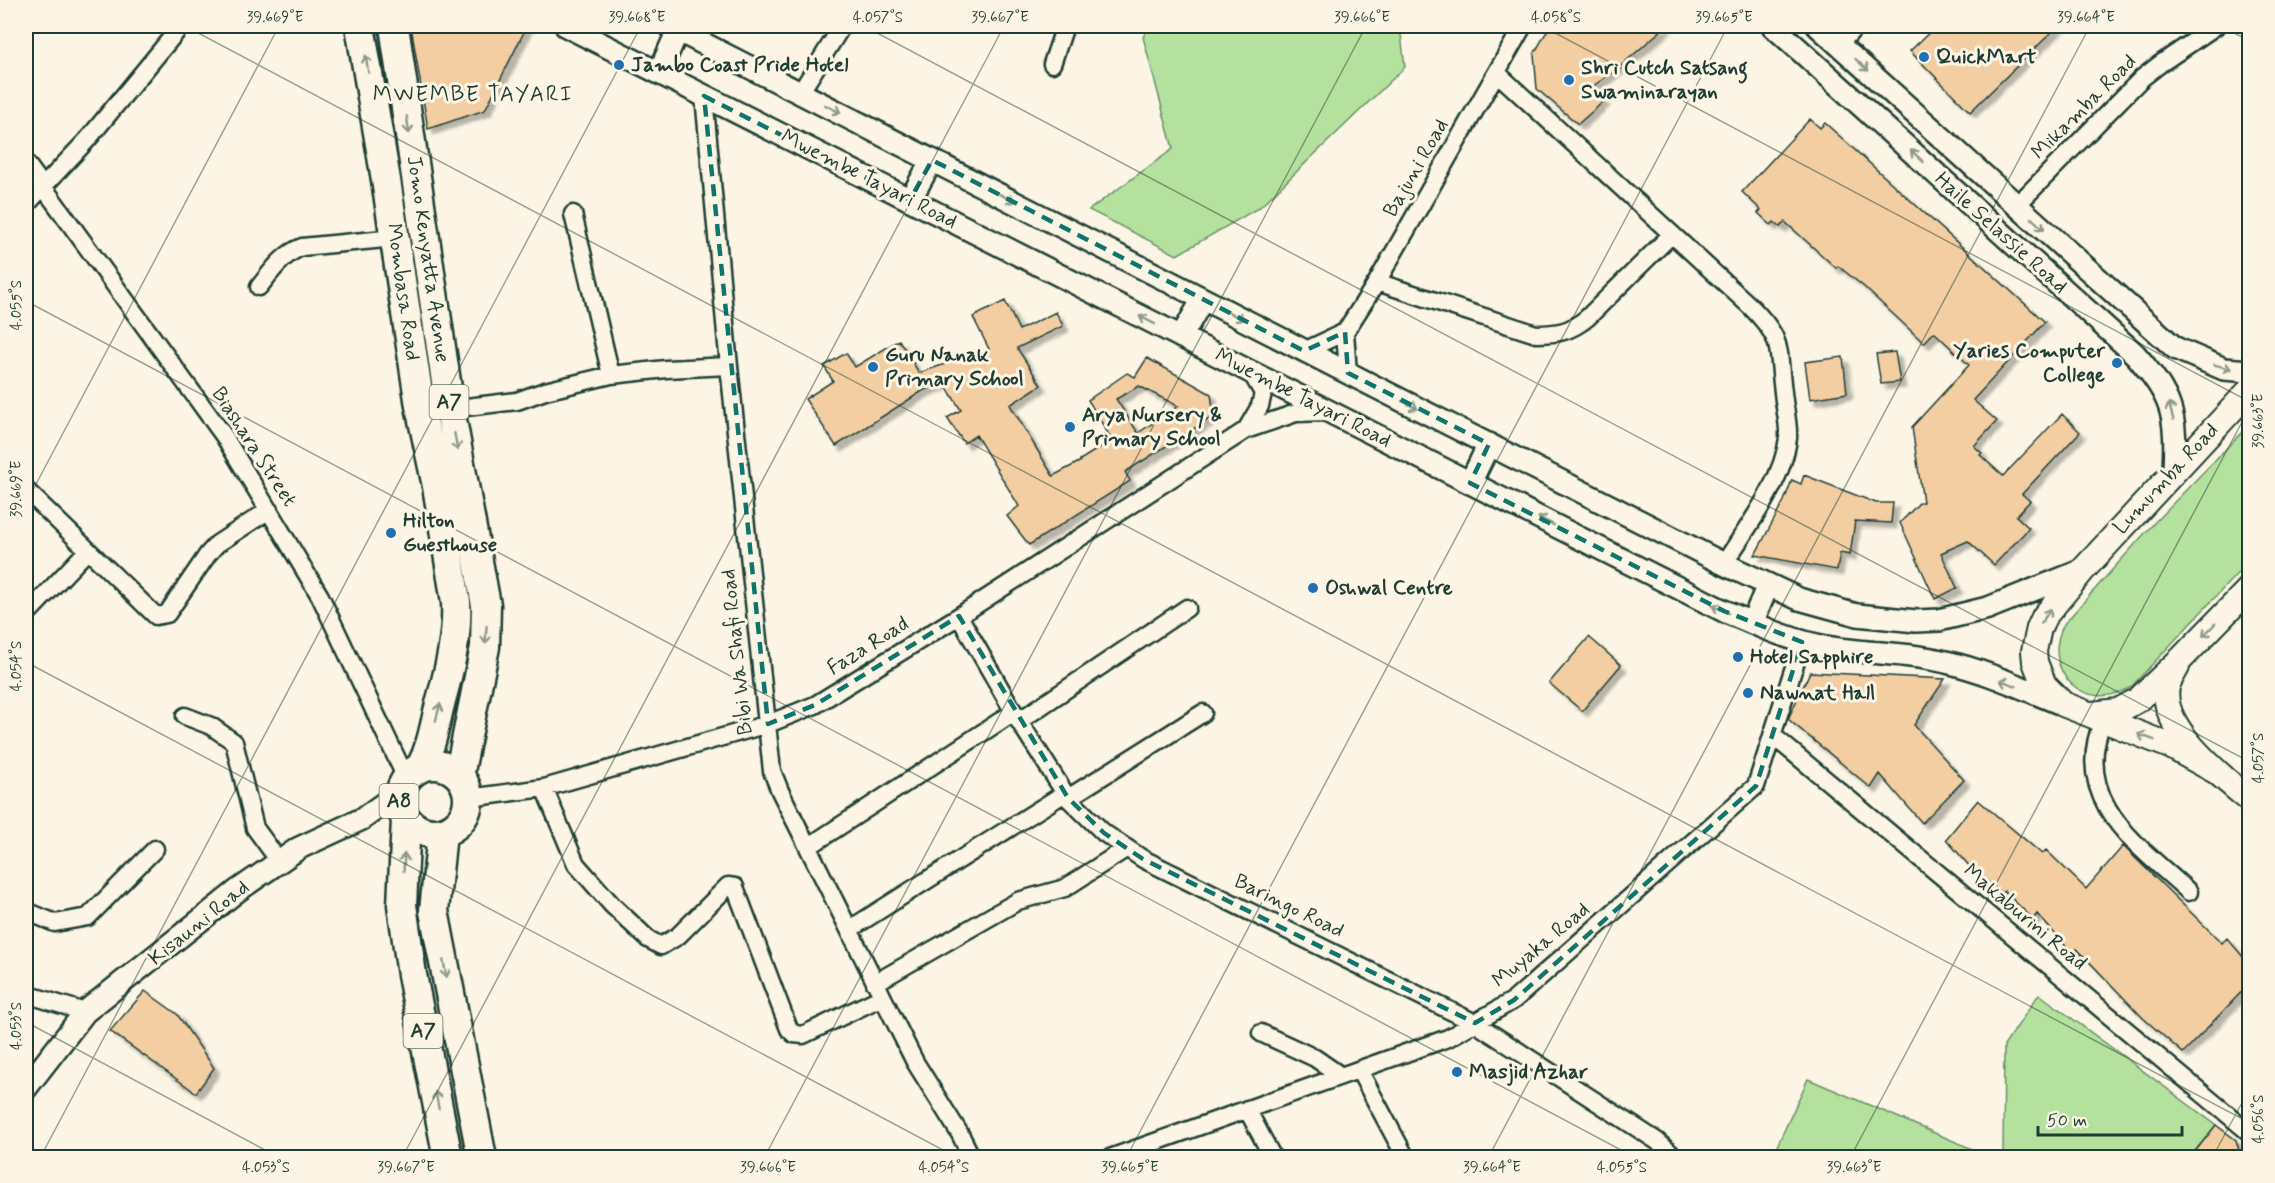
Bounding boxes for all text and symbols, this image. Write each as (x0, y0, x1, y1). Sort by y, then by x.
text: 39.669°E (247, 8, 304, 28)
text: 39.668°E (608, 8, 666, 28)
text: 4.057°S (853, 8, 903, 28)
text: 39.667°E (971, 8, 1029, 28)
text: 39.666°E (1334, 8, 1390, 28)
text: 4.058°S (1531, 8, 1581, 28)
text: 39.665°E (1695, 8, 1753, 28)
text: 39.664°E (2057, 8, 2115, 28)
place label: QuickMart (1936, 43, 2036, 71)
street label: Mikamba Road (2025, 48, 2143, 166)
marker: QuickMart (1917, 50, 1931, 64)
place label: Jambo Coast Pride Hotel (631, 51, 848, 79)
place label: Shri Cutch Satsang Swaminarayan (1581, 54, 1748, 106)
one-way arrow (362, 55, 373, 75)
marker: Jambo Coast Pride Hotel (612, 58, 626, 72)
one-way arrow (1854, 58, 1869, 72)
marker: Shri Cutch Satsang Swaminarayan (1562, 73, 1576, 87)
district label: MWEMBE TAYARI (373, 81, 573, 109)
one-way arrow (824, 104, 842, 116)
street label: Bajuni Road (1377, 114, 1455, 222)
one-way arrow (403, 115, 414, 134)
street label: Mwembe Tayari Road (776, 122, 962, 236)
one-way arrow (1910, 149, 1925, 163)
street label: Jomo Kenyatta Avenue (400, 154, 456, 364)
street label: Haile Selassie Road (1928, 166, 2074, 300)
one-way arrow (997, 193, 1015, 204)
one-way arrow (2030, 217, 2045, 231)
street label: Mombasa Road (379, 221, 427, 363)
text: 4.055°S (7, 280, 27, 330)
one-way arrow (1227, 310, 1245, 322)
one-way arrow (1138, 313, 1156, 325)
place label: Yaries Computer College (1953, 337, 2106, 389)
place label: Guru Nanak Primary School (885, 341, 1024, 393)
street label: Mwembe Tayari Road (1210, 341, 1396, 455)
marker: Yaries Computer College (2110, 356, 2124, 370)
marker: Guru Nanak Primary School (866, 360, 880, 374)
one-way arrow (2213, 362, 2232, 374)
street label: Biashara Street (205, 382, 303, 512)
road number: A7 (430, 385, 468, 419)
text: 39.663°E (2249, 393, 2269, 449)
one-way arrow (1400, 399, 1418, 411)
place label: Arya Nursery & Primary School (1082, 401, 1222, 453)
one-way arrow (2165, 402, 2176, 421)
street label: Lumumba Road (2107, 417, 2225, 541)
marker: Arya Nursery & Primary School (1063, 420, 1077, 434)
one-way arrow (451, 432, 462, 452)
text: 39.669°E (7, 460, 27, 517)
place label: Hilton Guesthouse (403, 507, 497, 559)
one-way arrow (1537, 515, 1555, 527)
marker: Hilton Guesthouse (384, 526, 398, 540)
street label: Bibi Wa Shafi Road (714, 568, 760, 736)
place label: Oshwal Centre (1325, 574, 1453, 602)
marker: Oshwal Centre (1306, 581, 1320, 595)
one-way arrow (1711, 603, 1729, 615)
one-way arrow (2040, 609, 2052, 625)
street label: Faza Road (822, 610, 914, 682)
one-way arrow (2202, 623, 2216, 638)
one-way arrow (480, 624, 491, 644)
text: 4.054°S (7, 641, 27, 691)
place label: Hotel Sapphire (1750, 643, 1873, 671)
marker: Hotel Sapphire (1731, 650, 1745, 664)
one-way arrow (1999, 677, 2018, 688)
place label: Nawnat Hall (1760, 679, 1875, 707)
marker: Nawnat Hall (1741, 686, 1755, 700)
one-way arrow (433, 703, 445, 722)
one-way arrow (2137, 730, 2156, 741)
text: 4.057°S (2249, 733, 2269, 783)
road number: A8 (380, 784, 418, 818)
one-way arrow (399, 853, 410, 873)
street label: Makaburini Road (1957, 857, 2093, 977)
street label: Baringo Road (1229, 867, 1349, 945)
street label: Kisauni Road (143, 874, 255, 972)
street label: Muyaka Road (1486, 896, 1596, 994)
one-way arrow (440, 958, 451, 978)
text: 4.053°S (7, 1002, 27, 1050)
road number: A7 (404, 1014, 442, 1048)
place label: Masjid Azhar (1469, 1058, 1588, 1086)
marker: Masjid Azhar (1450, 1065, 1464, 1079)
one-way arrow (431, 1091, 442, 1110)
text: 4.056°S (2249, 1094, 2269, 1144)
scale bar (2038, 1099, 2182, 1137)
text: 50 m (2047, 1109, 2087, 1133)
text: 4.053°S (242, 1158, 290, 1178)
text: 39.667°E (377, 1158, 435, 1178)
text: 39.666°E (740, 1158, 796, 1178)
text: 4.054°S (919, 1158, 969, 1178)
text: 39.665°E (1101, 1158, 1159, 1178)
text: 39.664°E (1463, 1158, 1521, 1178)
text: 4.055°S (1597, 1158, 1647, 1178)
text: 39.663°E (1826, 1158, 1882, 1178)

